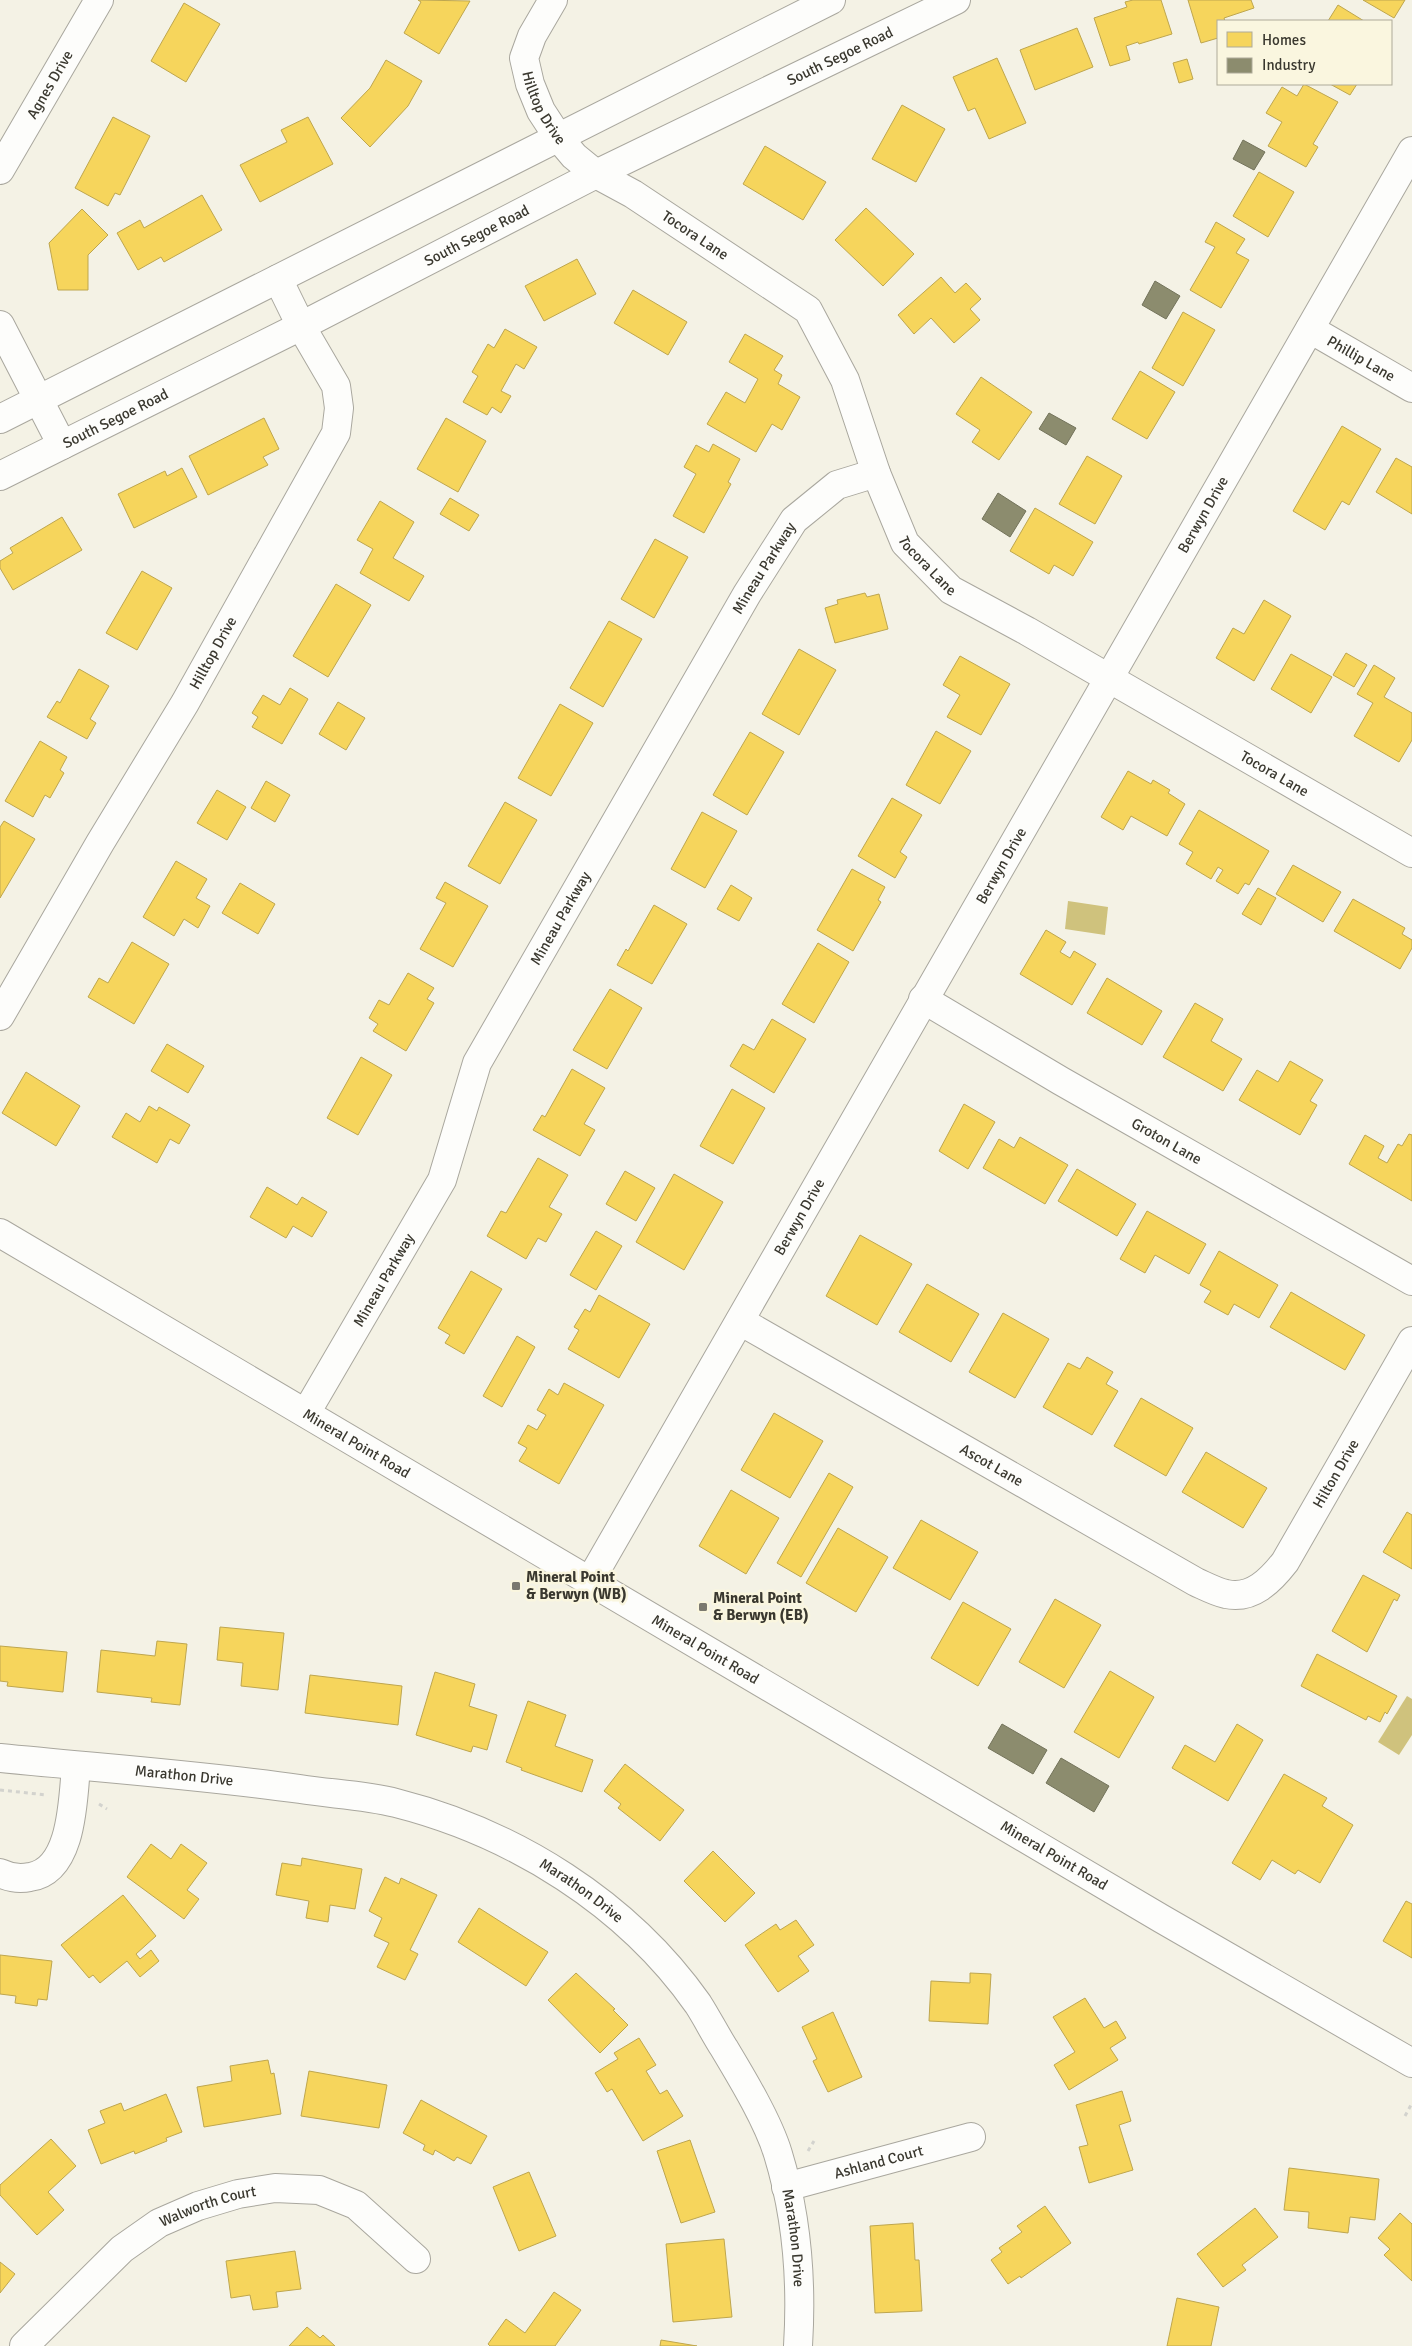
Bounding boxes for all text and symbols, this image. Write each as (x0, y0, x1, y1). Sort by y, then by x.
legend (1217, 20, 1392, 85)
street label: South Segoe Road (784, 23, 896, 89)
text: Homes (1262, 31, 1306, 49)
street label: Agnes Drive (23, 47, 77, 122)
text: Industry (1262, 56, 1315, 74)
street label: Hilltop Drive (518, 69, 570, 148)
street label: South Segoe Road (421, 201, 532, 270)
street label: Tocora Lane (659, 207, 732, 264)
street label: Phillip Lane (1324, 332, 1398, 385)
street label: South Segoe Road (60, 385, 171, 452)
street label: Berwyn Drive (1174, 473, 1232, 556)
street label: Mineau Parkway (728, 519, 799, 617)
street label: Tocora Lane (894, 534, 959, 600)
street label: Hilltop Drive (186, 613, 240, 692)
street label: Tocora Lane (1237, 747, 1312, 800)
street label: Berwyn Drive (972, 824, 1030, 907)
street label: Mineau Parkway (526, 868, 594, 968)
street label: Groton Lane (1128, 1114, 1205, 1168)
street label: Berwyn Drive (770, 1175, 828, 1258)
street label: Mineau Parkway (349, 1230, 418, 1330)
street label: Mineral Point Road (300, 1405, 413, 1482)
street label: Hilton Drive (1309, 1436, 1363, 1511)
street label: Ascot Lane (957, 1440, 1027, 1490)
place label: Mineral Point & Berwyn (WB) (526, 1568, 627, 1603)
marker: Mineral Point & Berwyn (WB) (510, 1580, 522, 1592)
place label: Mineral Point & Berwyn (EB) (713, 1589, 809, 1624)
marker: Mineral Point & Berwyn (EB) (697, 1601, 709, 1613)
street label: Mineral Point Road (648, 1611, 762, 1688)
street label: Marathon Drive (134, 1762, 234, 1789)
street label: Mineral Point Road (997, 1817, 1111, 1894)
street label: Marathon Drive (536, 1854, 627, 1926)
street label: Ashland Court (832, 2141, 925, 2183)
street label: Walworth Court (157, 2182, 257, 2231)
street label: Marathon Drive (778, 2187, 808, 2287)

